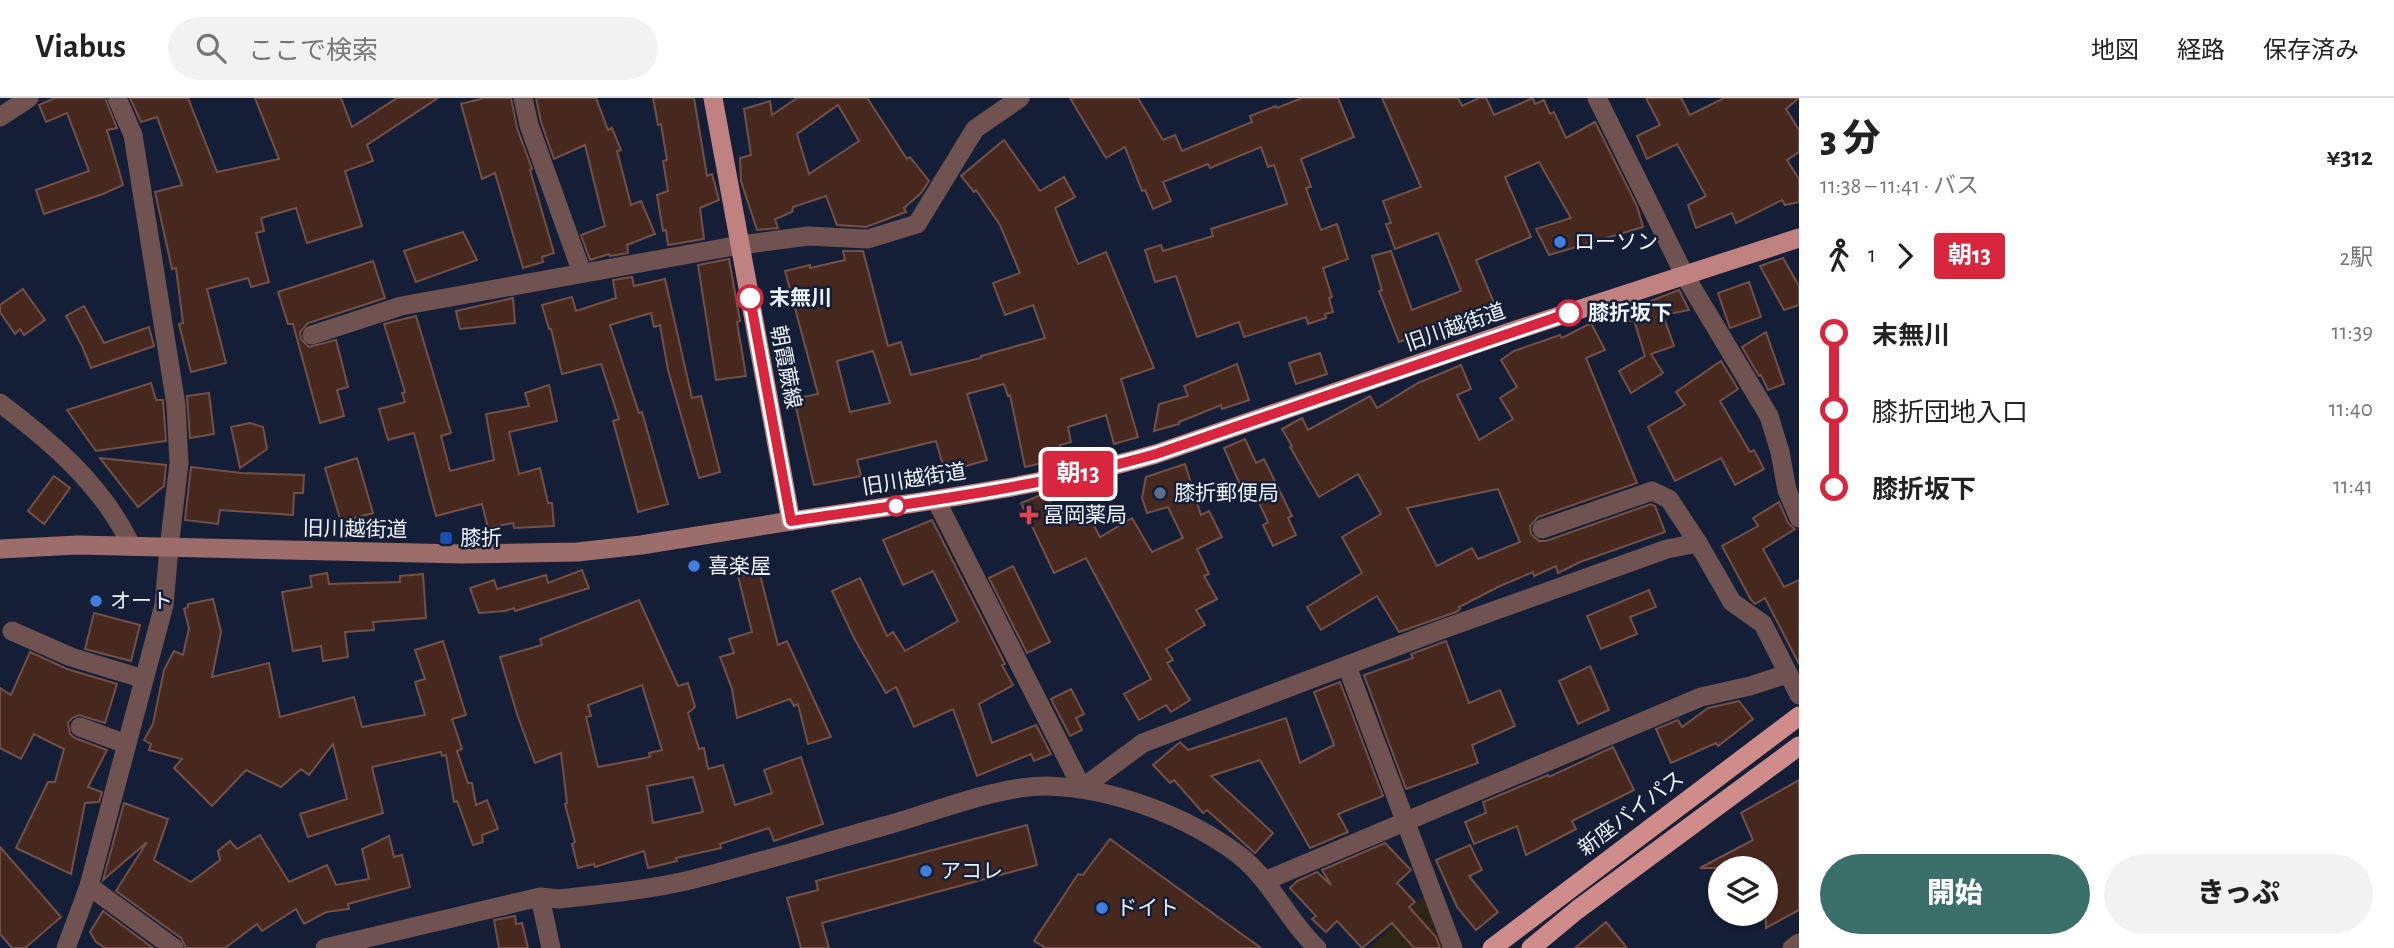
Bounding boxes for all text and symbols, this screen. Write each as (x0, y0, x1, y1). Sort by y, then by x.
search box (168, 17, 658, 80)
icon: search (192, 29, 230, 67)
text: Viabus (35, 31, 126, 64)
text: ここで検索 (248, 38, 378, 64)
text: 地図 (2091, 39, 2139, 63)
text: 経路 (2177, 39, 2225, 63)
text: 保存済み (2263, 39, 2359, 63)
text: 3 分 (1820, 121, 1880, 159)
text: ¥312 (2327, 144, 2373, 170)
text: 11:38 – 11:41 · バス (1820, 175, 1979, 198)
place label: ローソン (1574, 232, 1658, 253)
marker: ローソン (1552, 234, 1568, 250)
icon: walk (1820, 237, 1858, 275)
icon: forward (1886, 237, 1924, 275)
text: 1 (1868, 244, 1876, 267)
text: 朝13 (1948, 244, 1991, 268)
text: 2駅 (2340, 247, 2373, 270)
marker: 末無川 (737, 285, 763, 311)
place label: 末無川 (769, 287, 832, 309)
street label: 旧川越街道 (1402, 300, 1508, 354)
marker: 膝折坂下 (1556, 300, 1582, 326)
place label: 膝折坂下 (1588, 302, 1672, 324)
text: 11:39 (2332, 321, 2373, 344)
text: 末無川 (1872, 323, 1950, 349)
street label: 朝霞蕨線 (767, 324, 805, 410)
text: 11:40 (2329, 398, 2373, 421)
text: 膝折団地入口 (1872, 400, 2028, 426)
line badge: 朝13 (1038, 451, 1118, 497)
street label: 旧川越街道 (860, 460, 968, 498)
text: 朝13 (1057, 462, 1099, 486)
text: 11:41 (2333, 475, 2373, 498)
text: 膝折坂下 (1872, 477, 1976, 503)
place label: 膝折郵便局 (1174, 482, 1279, 504)
marker: 膝折郵便局 (1152, 485, 1168, 501)
unlabelled marker (886, 496, 906, 516)
place label: 冨岡薬局 (1043, 504, 1127, 526)
marker: 冨岡薬局 (1021, 507, 1037, 523)
street label: 旧川越街道 (302, 517, 408, 541)
place label: 膝折 (460, 527, 502, 549)
marker: 膝折 (438, 530, 454, 546)
place label: 喜楽屋 (708, 555, 771, 577)
marker: 喜楽屋 (686, 558, 702, 574)
place label: オート (110, 591, 173, 612)
marker: オート (88, 593, 104, 609)
street label: 新座バイパス (1574, 766, 1688, 860)
button: 開始 (1820, 854, 2090, 934)
button: きっぷ (2104, 854, 2373, 934)
map controls (1708, 856, 1778, 926)
button: layers (1708, 856, 1778, 926)
place label: アコレ (940, 861, 1003, 882)
marker: アコレ (918, 863, 934, 879)
place label: ドイト (1116, 898, 1179, 919)
marker: ドイト (1094, 900, 1110, 916)

